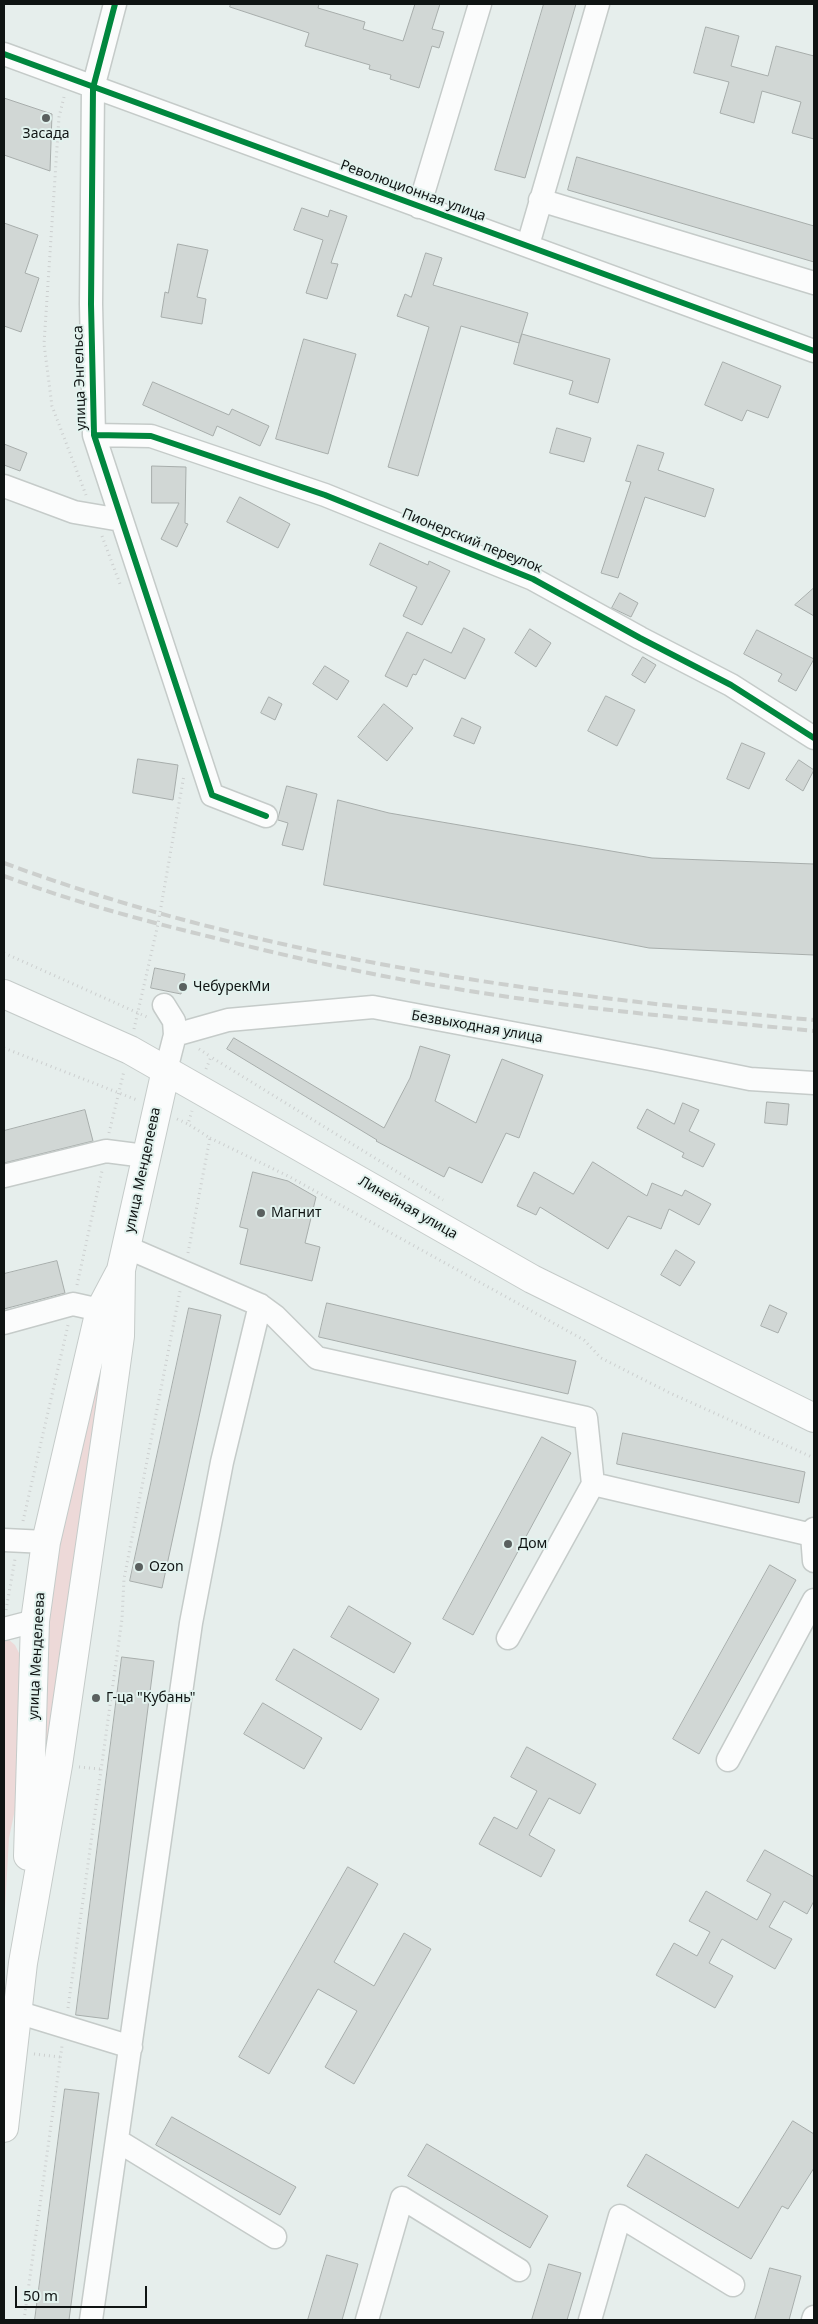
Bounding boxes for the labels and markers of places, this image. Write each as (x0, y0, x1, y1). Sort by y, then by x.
marker: Засада (40, 112, 52, 124)
place label: Засада (23, 126, 69, 142)
place label: ЧебурекМи (193, 979, 270, 995)
marker: ЧебурекМи (177, 981, 189, 993)
place label: Магнит (271, 1205, 321, 1221)
marker: Магнит (255, 1207, 267, 1219)
place label: Дом (518, 1536, 547, 1552)
marker: Дом (502, 1538, 514, 1550)
place label: Ozon (149, 1559, 184, 1575)
marker: Ozon (133, 1561, 145, 1573)
place label: Г-ца "Кубань" (106, 1690, 195, 1706)
marker: Г-ца "Кубань" (90, 1692, 102, 1704)

